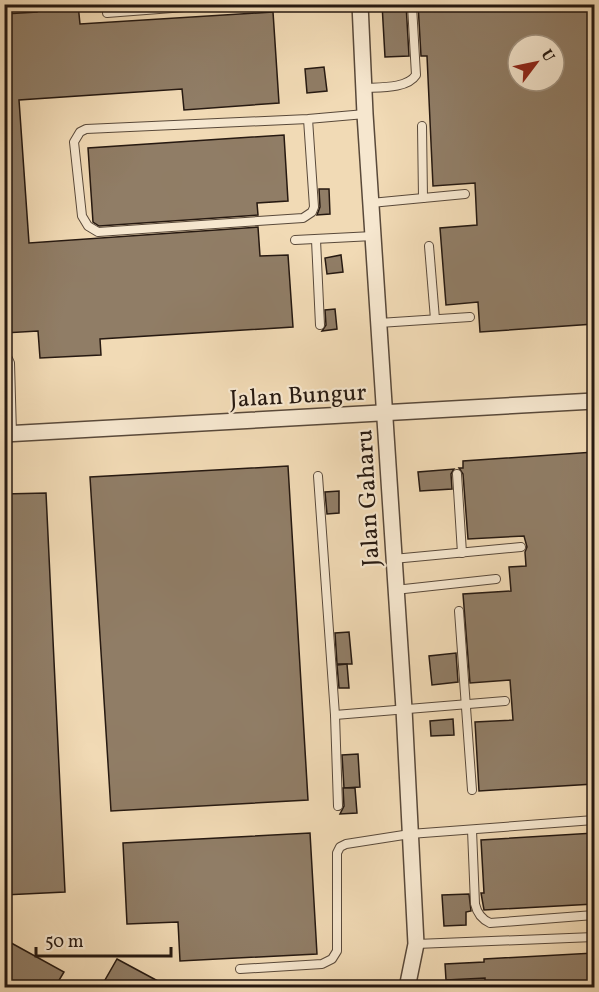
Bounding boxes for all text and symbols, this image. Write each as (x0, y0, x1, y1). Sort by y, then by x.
north arrow (506, 33, 566, 93)
text: U (535, 46, 559, 67)
street label: Jalan Bungur (229, 376, 367, 418)
street label: Jalan Gaharu (348, 428, 390, 567)
scale bar (36, 920, 171, 958)
text: 50 m (45, 930, 84, 955)

